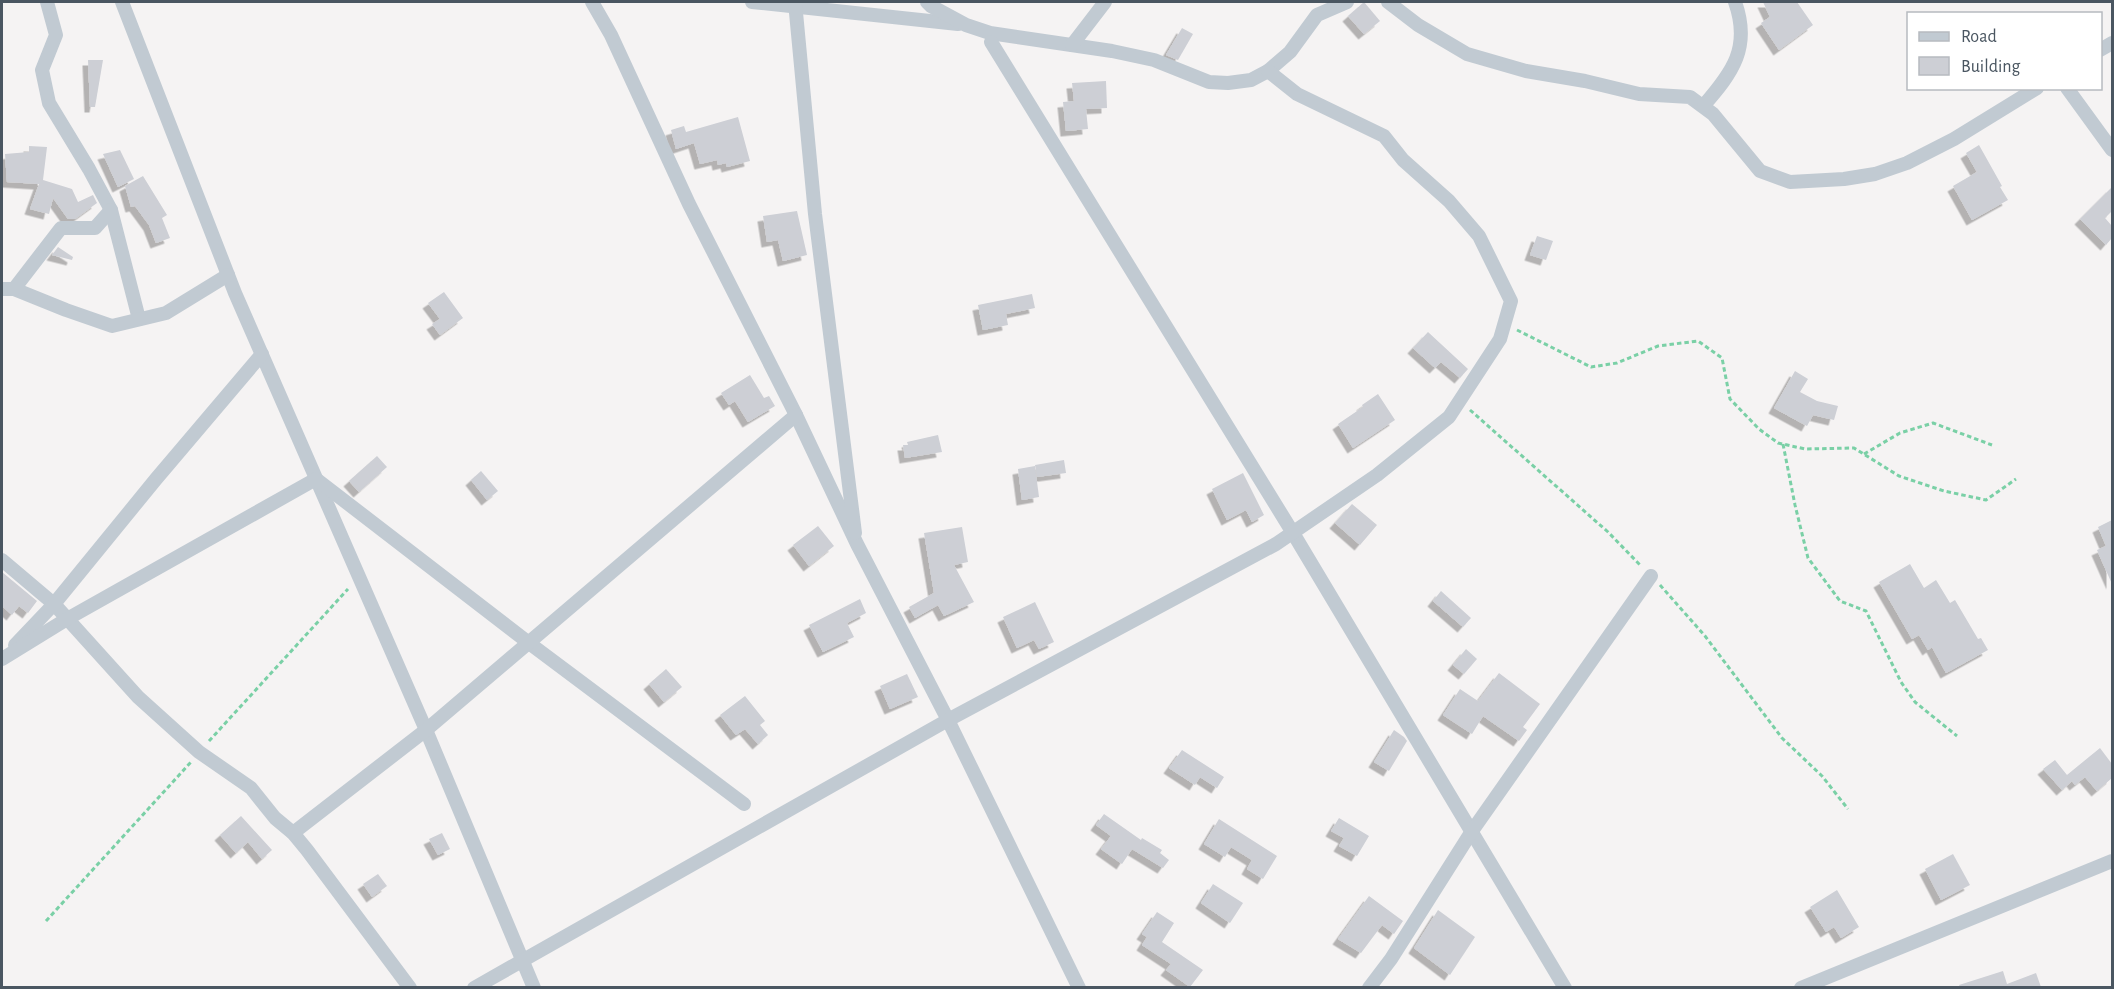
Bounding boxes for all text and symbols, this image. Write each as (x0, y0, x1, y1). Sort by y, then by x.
legend (1907, 12, 2102, 90)
text: Road (1961, 28, 1997, 46)
text: Building (1961, 58, 2021, 76)

